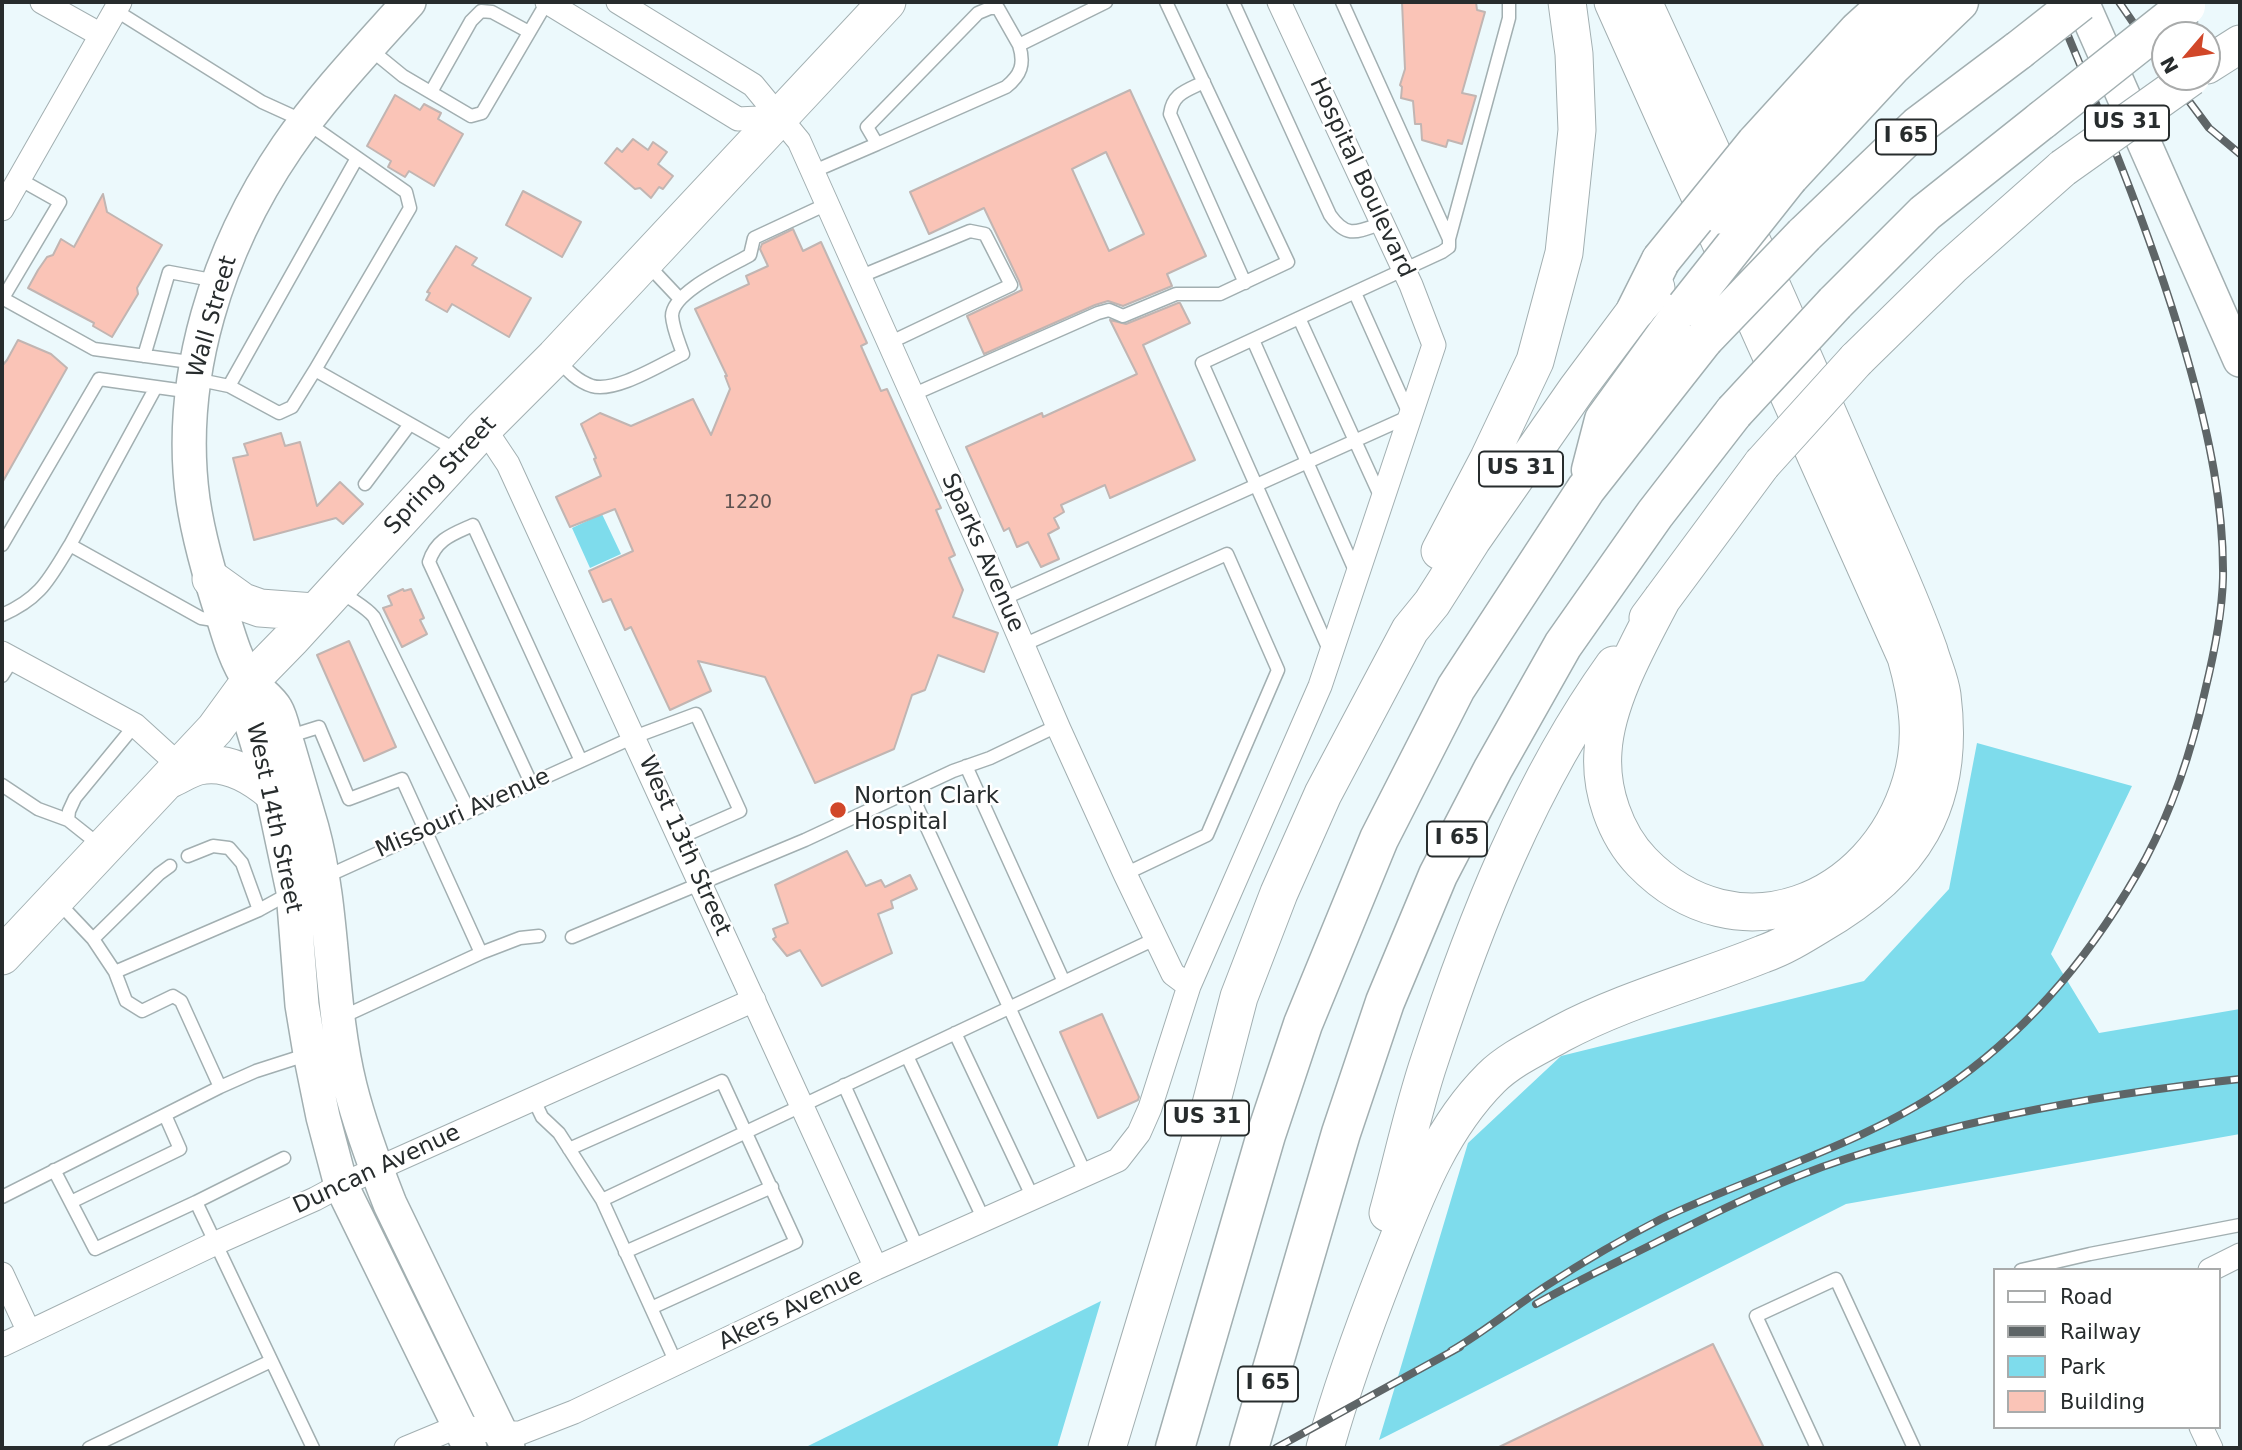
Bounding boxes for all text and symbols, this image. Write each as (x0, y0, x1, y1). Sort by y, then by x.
north arrow (2151, 21, 2221, 91)
text: N (2156, 53, 2183, 78)
street label: Hospital Boulevard (1303, 74, 1419, 282)
road number: US 31 (2085, 106, 2169, 140)
road number: I 65 (1876, 120, 1936, 154)
street label: Wall Street (182, 253, 244, 381)
street label: Spring Street (379, 411, 503, 541)
road number: US 31 (1479, 452, 1563, 486)
street label: Sparks Avenue (935, 469, 1029, 637)
house number: 1220 (724, 492, 772, 514)
street label: West 14th Street (239, 720, 307, 916)
street label: West 13th Street (632, 752, 736, 940)
street label: Missouri Avenue (372, 763, 554, 865)
place label: Norton Clark Hospital (854, 783, 999, 837)
marker: Norton Clark Hospital (828, 800, 848, 820)
road number: I 65 (1427, 822, 1487, 856)
road number: US 31 (1165, 1100, 1249, 1136)
street label: Duncan Avenue (289, 1119, 465, 1221)
street label: Akers Avenue (715, 1263, 867, 1357)
legend (1994, 1268, 2221, 1429)
text: Road (2060, 1285, 2113, 1309)
text: Railway (2060, 1320, 2141, 1344)
text: Park (2060, 1355, 2105, 1379)
road number: I 65 (1238, 1366, 1298, 1402)
text: Building (2060, 1390, 2145, 1414)

